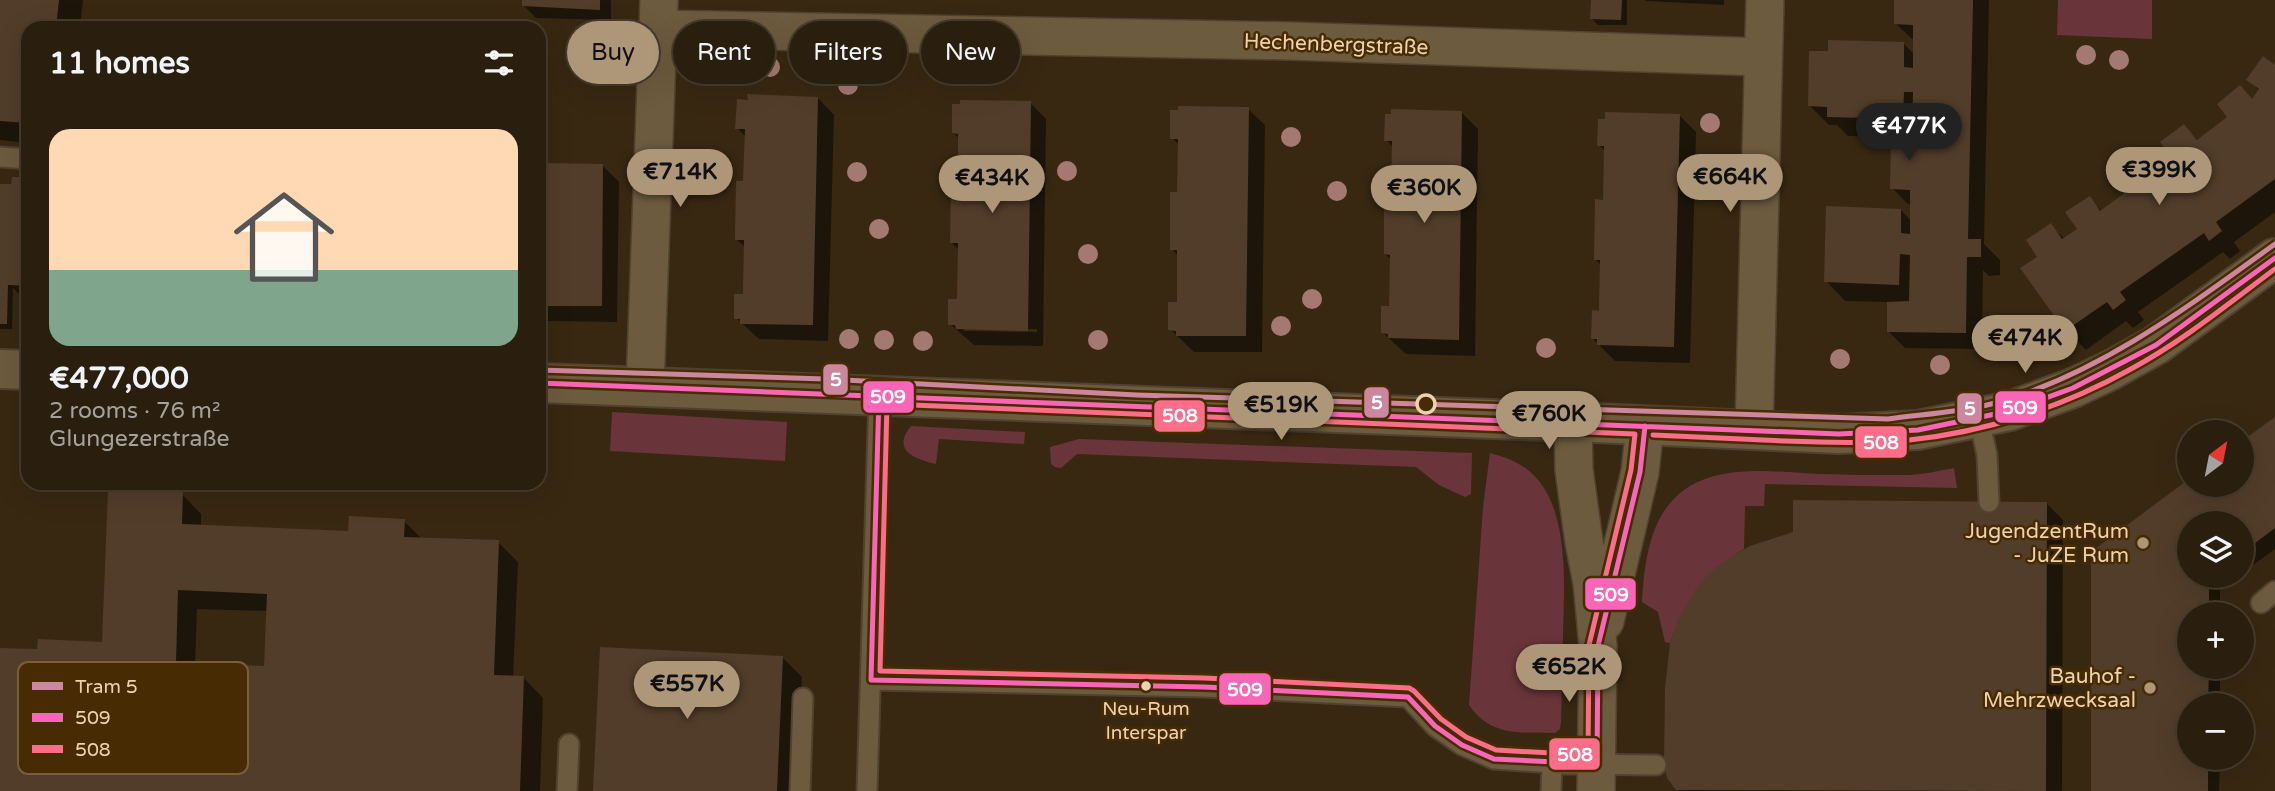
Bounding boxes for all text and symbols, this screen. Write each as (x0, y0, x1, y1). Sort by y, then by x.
chip: Buy (567, 21, 659, 84)
chip: Rent (673, 21, 775, 84)
chip: Filters (789, 21, 907, 84)
chip: New (921, 21, 1020, 84)
street label: Hechenbergstraße (1243, 29, 1429, 60)
icon: filters (480, 44, 518, 82)
text: 11 homes (49, 45, 190, 82)
pin: €477K (1860, 104, 1958, 163)
text: €477K (1872, 112, 1946, 140)
pin: €399K (2110, 148, 2208, 207)
pin: €714K (631, 150, 729, 209)
pin: €664K (1681, 154, 1779, 214)
pin: €434K (943, 156, 1041, 215)
text: €399K (2122, 156, 2196, 184)
text: €714K (643, 158, 717, 186)
text: €664K (1693, 163, 1767, 191)
text: €434K (955, 164, 1029, 192)
pin: €360K (1375, 166, 1473, 225)
icon: home (221, 174, 347, 300)
text: €360K (1387, 174, 1461, 202)
pin: €474K (1976, 316, 2074, 375)
text: €474K (1988, 324, 2062, 352)
text: €477,000 (49, 360, 189, 397)
line badge: 5 (822, 363, 849, 396)
text: 5 (830, 369, 842, 391)
line badge: 509 (862, 380, 915, 414)
pin: €519K (1232, 382, 1330, 442)
text: 509 (870, 386, 906, 408)
line badge: 5 (1363, 386, 1390, 419)
line badge: 509 (1994, 390, 2047, 424)
text: €519K (1244, 391, 1318, 419)
text: 5 (1371, 392, 1383, 414)
pin: €760K (1500, 392, 1598, 451)
line badge: 5 (1956, 392, 1983, 425)
unlabelled marker (1416, 394, 1436, 414)
text: 2 rooms · 76 m² (49, 397, 220, 425)
text: 509 (2002, 397, 2038, 419)
text: 5 (1964, 398, 1976, 420)
line badge: 508 (1153, 399, 1206, 433)
text: €760K (1512, 400, 1586, 428)
text: 508 (1162, 405, 1198, 427)
north arrow (2177, 420, 2254, 497)
map controls (2177, 420, 2254, 770)
text: Glungezerstraße (49, 425, 229, 453)
line badge: 508 (1854, 425, 1908, 459)
text: 508 (1863, 432, 1899, 454)
button: layers (2177, 511, 2254, 588)
place label: JugendzentRum - JuZE Rum (1965, 519, 2129, 568)
marker: JugendzentRum - JuZE Rum (2135, 535, 2151, 551)
line badge: 509 (1584, 577, 1637, 611)
text: 509 (1593, 584, 1629, 606)
button: + (2177, 602, 2254, 679)
pin: €652K (1520, 644, 1618, 704)
text: €652K (1532, 653, 1606, 681)
legend (18, 662, 248, 774)
pin: €557K (638, 662, 736, 721)
place label: Bauhof - Mehrzwecksaal (1983, 664, 2136, 713)
text: €557K (650, 670, 724, 698)
line badge: 509 (1218, 672, 1272, 706)
text: Tram 5 (75, 676, 138, 698)
marker: Neu-Rum Interspar (1139, 679, 1153, 693)
text: 509 (1227, 679, 1263, 701)
marker: Bauhof - Mehrzwecksaal (2142, 680, 2158, 696)
button: − (2177, 693, 2254, 770)
place label: Neu-Rum Interspar (1102, 698, 1190, 744)
text: 509 (75, 707, 111, 729)
line badge: 508 (1548, 737, 1601, 771)
text: 508 (75, 739, 111, 761)
text: 508 (1557, 744, 1593, 766)

